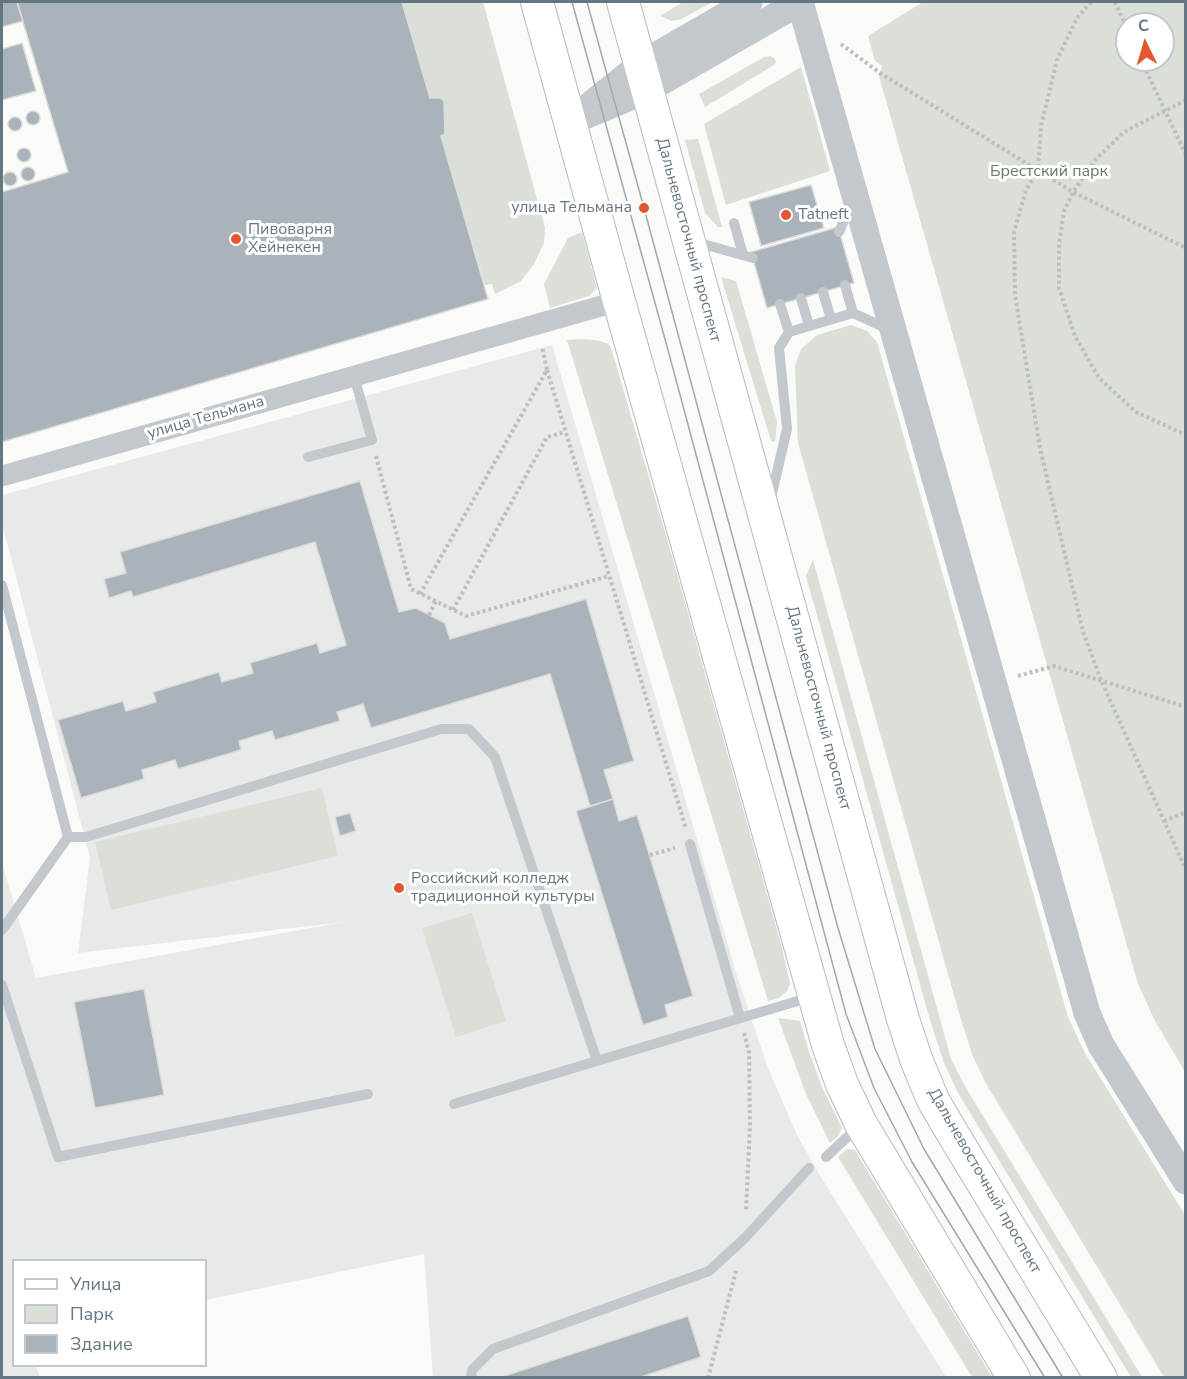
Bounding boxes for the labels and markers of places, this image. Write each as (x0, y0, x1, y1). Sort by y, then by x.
place label: улица Тельмана (511, 198, 632, 218)
marker: улица Тельмана (637, 201, 651, 215)
place label: Tatneft (798, 205, 849, 225)
marker: Tatneft (779, 208, 793, 222)
place label: Пивоварня Хейнекен (248, 220, 332, 258)
marker: Пивоварня Хейнекен (229, 232, 243, 246)
place label: Российский колледж традиционной культуры (411, 869, 595, 907)
marker: Российский колледж традиционной культуры (392, 881, 406, 895)

